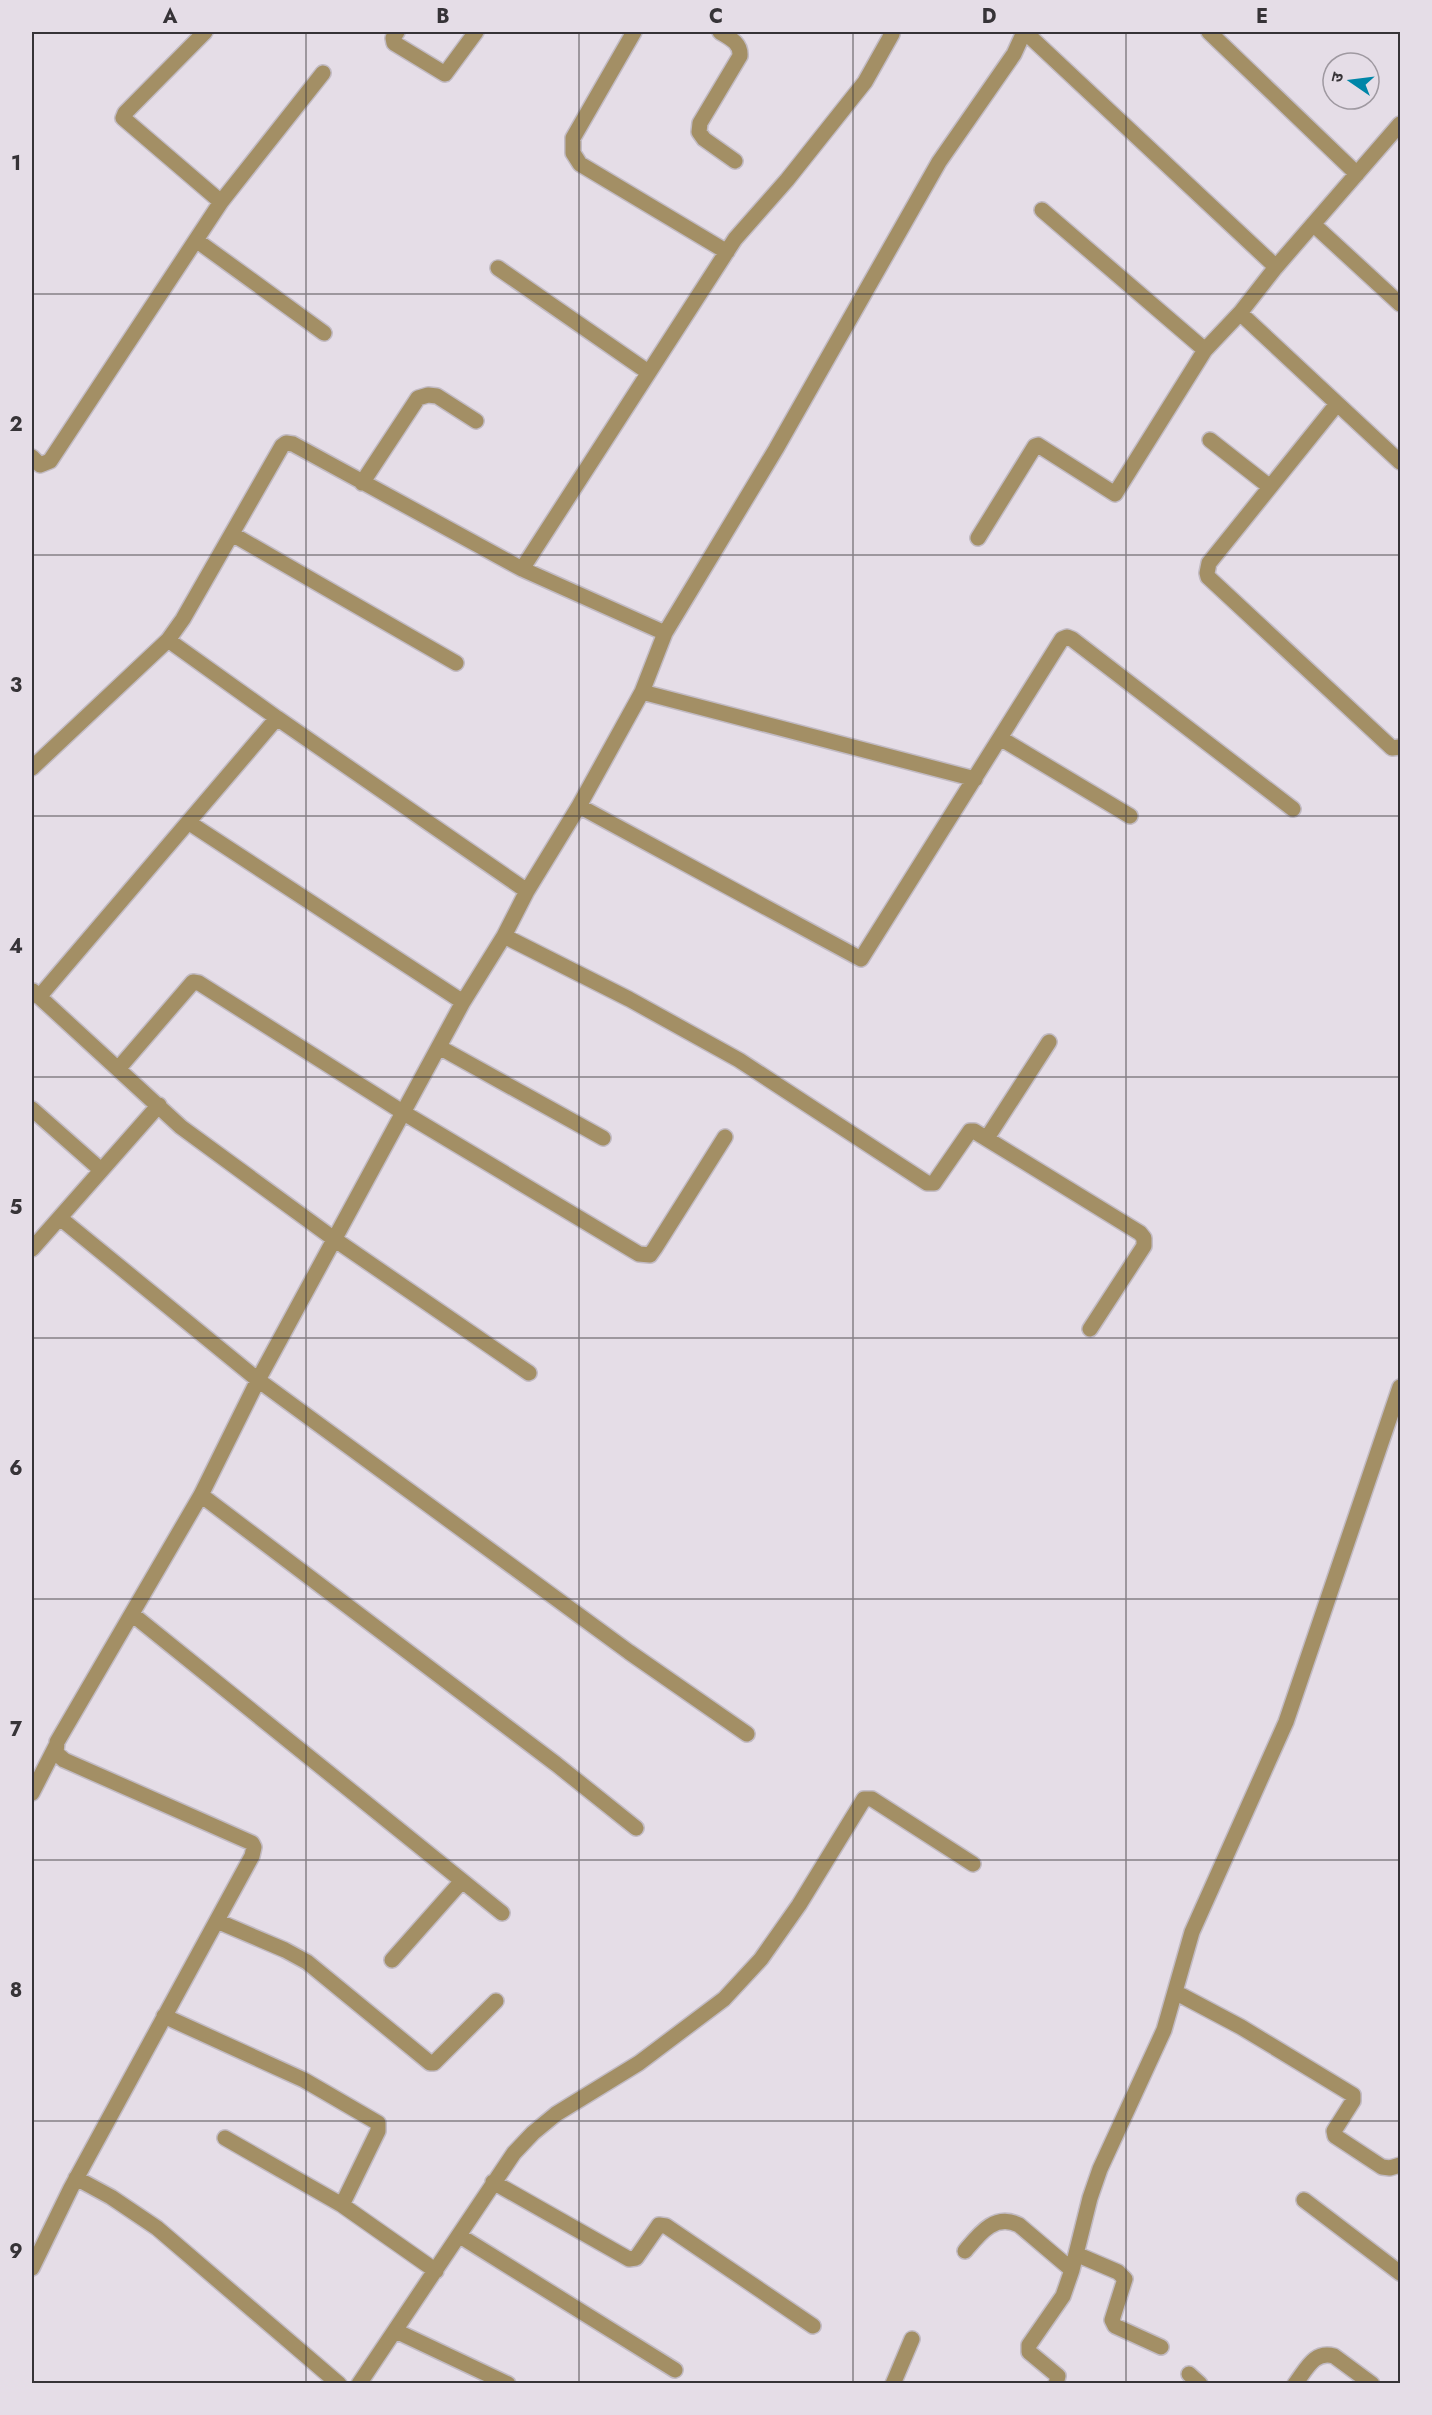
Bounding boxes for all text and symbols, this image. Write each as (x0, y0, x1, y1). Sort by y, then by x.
text: A (162, 2, 178, 31)
text: B (436, 2, 450, 31)
text: C (709, 2, 723, 31)
text: D (982, 2, 996, 31)
text: E (1256, 2, 1268, 31)
north arrow (1321, 51, 1381, 111)
text: उ (1325, 70, 1349, 85)
text: 1 (11, 149, 21, 178)
text: 2 (9, 410, 23, 439)
text: 3 (10, 671, 22, 700)
text: 4 (9, 932, 23, 961)
text: 5 (10, 1193, 23, 1222)
text: 6 (9, 1454, 23, 1483)
text: 7 (10, 1715, 23, 1744)
text: 8 (10, 1976, 22, 2005)
text: 9 (9, 2237, 23, 2266)

